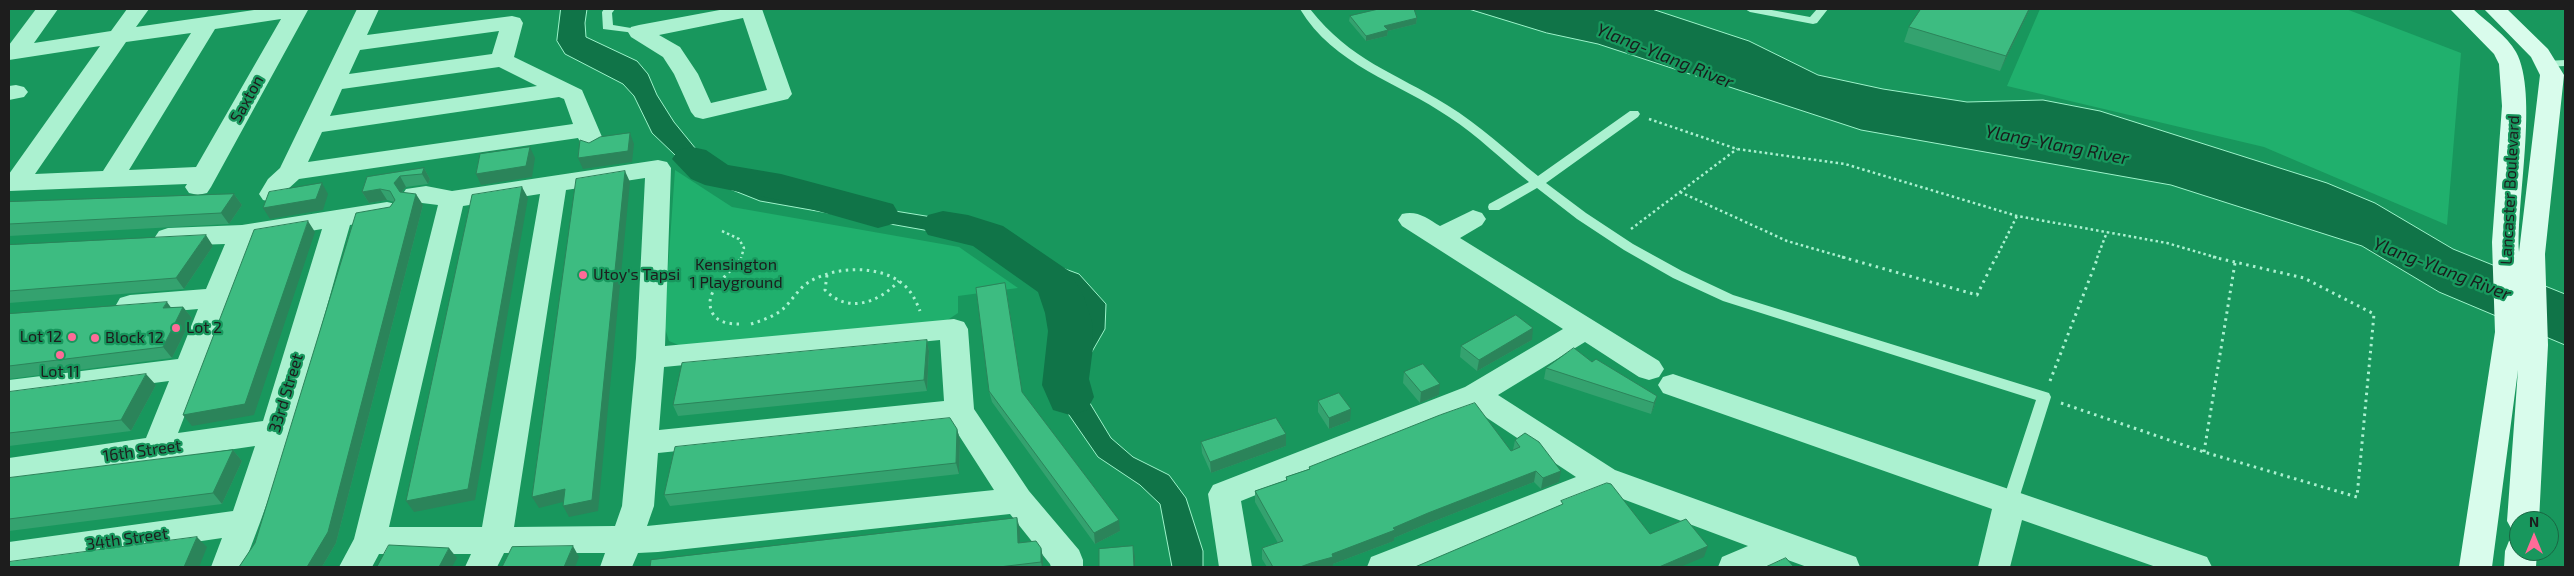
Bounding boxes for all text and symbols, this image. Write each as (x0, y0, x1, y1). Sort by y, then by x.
water label: Ylang-Ylang River (1593, 19, 1737, 93)
street label: Saxton (226, 72, 268, 126)
street label: Lancaster Boulevard (2496, 115, 2524, 265)
water label: Ylang-Ylang River (1983, 120, 2131, 170)
water label: Ylang-Ylang River (2370, 233, 2514, 305)
park label: Kensington 1 Playground (689, 255, 783, 293)
place label: Utoy's Tapsi (593, 265, 680, 285)
marker: Utoy's Tapsi (577, 269, 589, 281)
place label: Lot 2 (186, 318, 222, 338)
marker: Lot 2 (170, 322, 182, 334)
place label: Lot 12 (20, 327, 62, 347)
place label: Block 12 (105, 328, 164, 348)
marker: Lot 12 (66, 331, 78, 343)
marker: Block 12 (89, 332, 101, 344)
marker: Lot 11 (54, 349, 66, 361)
street label: 33rd Street (265, 351, 307, 435)
place label: Lot 11 (40, 362, 80, 382)
street label: 16th Street (102, 436, 182, 466)
north arrow (2509, 511, 2559, 561)
text: N (2529, 513, 2539, 530)
street label: 34th Street (85, 524, 169, 554)

